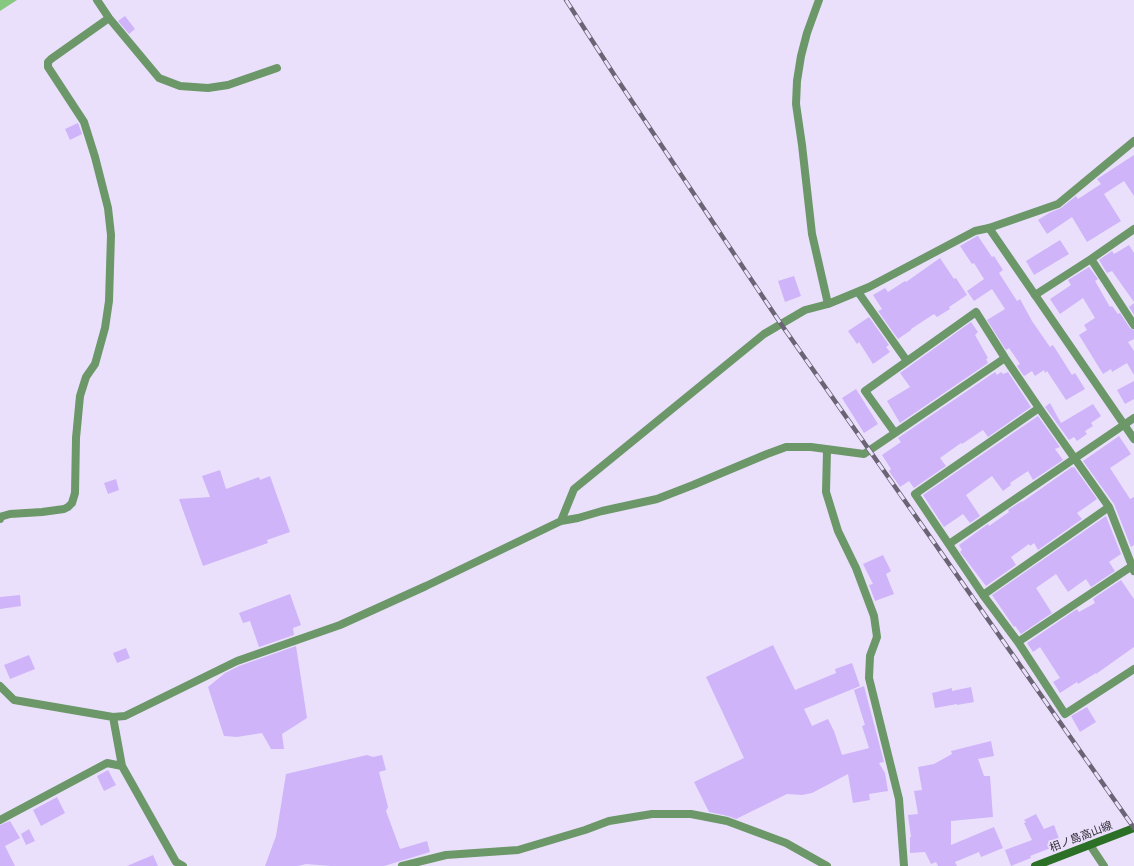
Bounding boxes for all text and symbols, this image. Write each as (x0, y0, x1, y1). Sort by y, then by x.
street label: 相ノ島高山線 (1048, 819, 1114, 855)

